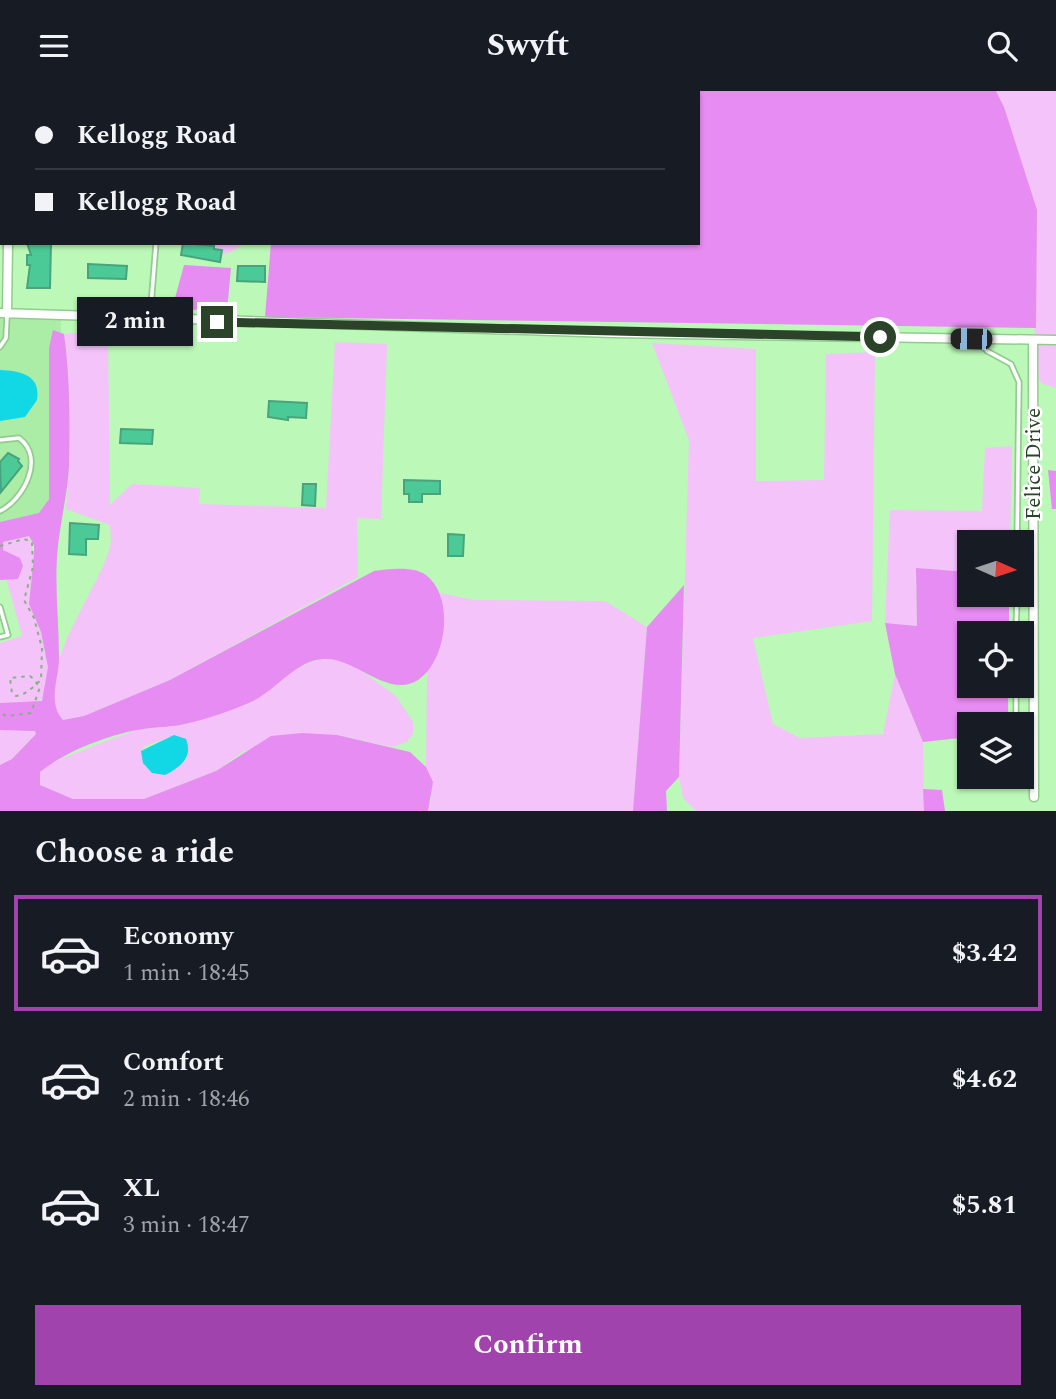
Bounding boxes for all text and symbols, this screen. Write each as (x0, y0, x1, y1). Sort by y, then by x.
text: Swyft (487, 21, 569, 70)
icon: menu (35, 27, 73, 65)
icon: search (983, 27, 1021, 65)
text: Kellogg Road (77, 115, 237, 155)
text: Kellogg Road (77, 182, 237, 222)
callout: 2 min (77, 297, 192, 347)
text: 2 min (104, 304, 166, 339)
route end (201, 306, 233, 338)
route start (864, 321, 896, 353)
car (950, 328, 993, 350)
street label: Felice Drive (1018, 408, 1050, 520)
north arrow (957, 530, 1034, 607)
map controls (957, 530, 1034, 789)
button: locate (957, 621, 1034, 698)
button: layers (957, 712, 1034, 789)
text: Choose a ride (35, 828, 234, 877)
text: Economy (123, 916, 233, 956)
icon: car (39, 922, 102, 985)
text: $3.42 (952, 933, 1017, 973)
text: 1 min · 18:45 (123, 956, 250, 991)
text: Comfort (123, 1042, 224, 1082)
icon: car (39, 1048, 102, 1111)
text: $4.62 (952, 1059, 1017, 1099)
text: 2 min · 18:46 (123, 1082, 250, 1117)
text: XL (123, 1168, 160, 1208)
icon: car (39, 1174, 102, 1237)
text: $5.81 (952, 1185, 1017, 1225)
text: 3 min · 18:47 (123, 1208, 250, 1243)
button: Confirm (35, 1305, 1021, 1385)

